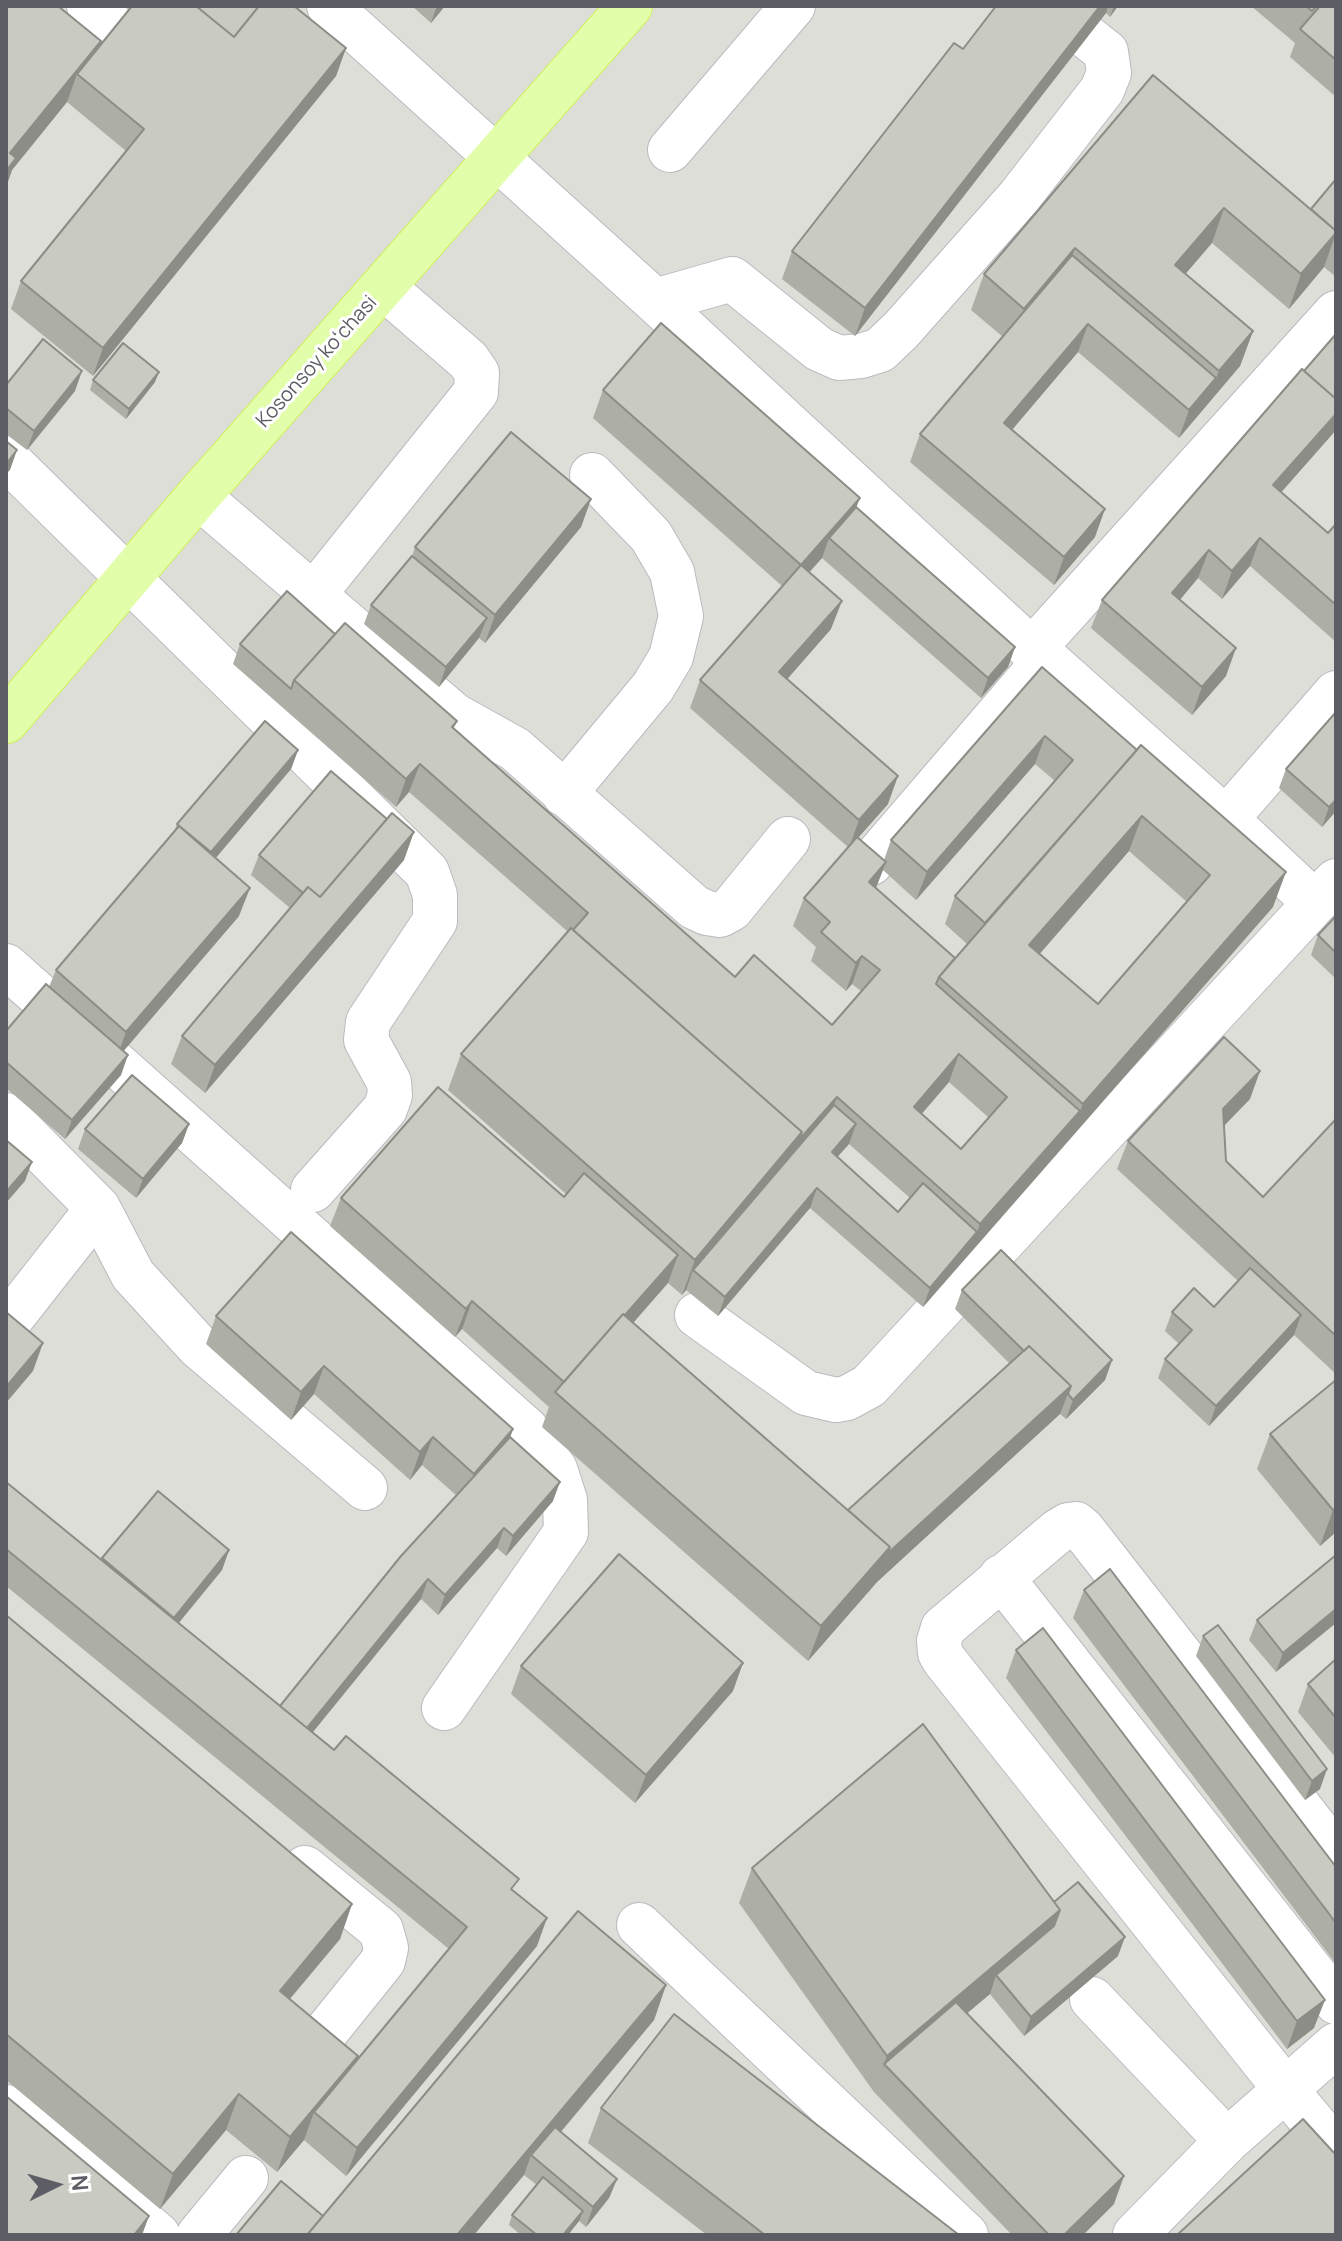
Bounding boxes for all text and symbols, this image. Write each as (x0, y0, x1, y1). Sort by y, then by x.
street label: Kosonsoy koʻchasi (252, 291, 382, 433)
north arrow (16, 2145, 96, 2225)
text: N (64, 2174, 96, 2192)

